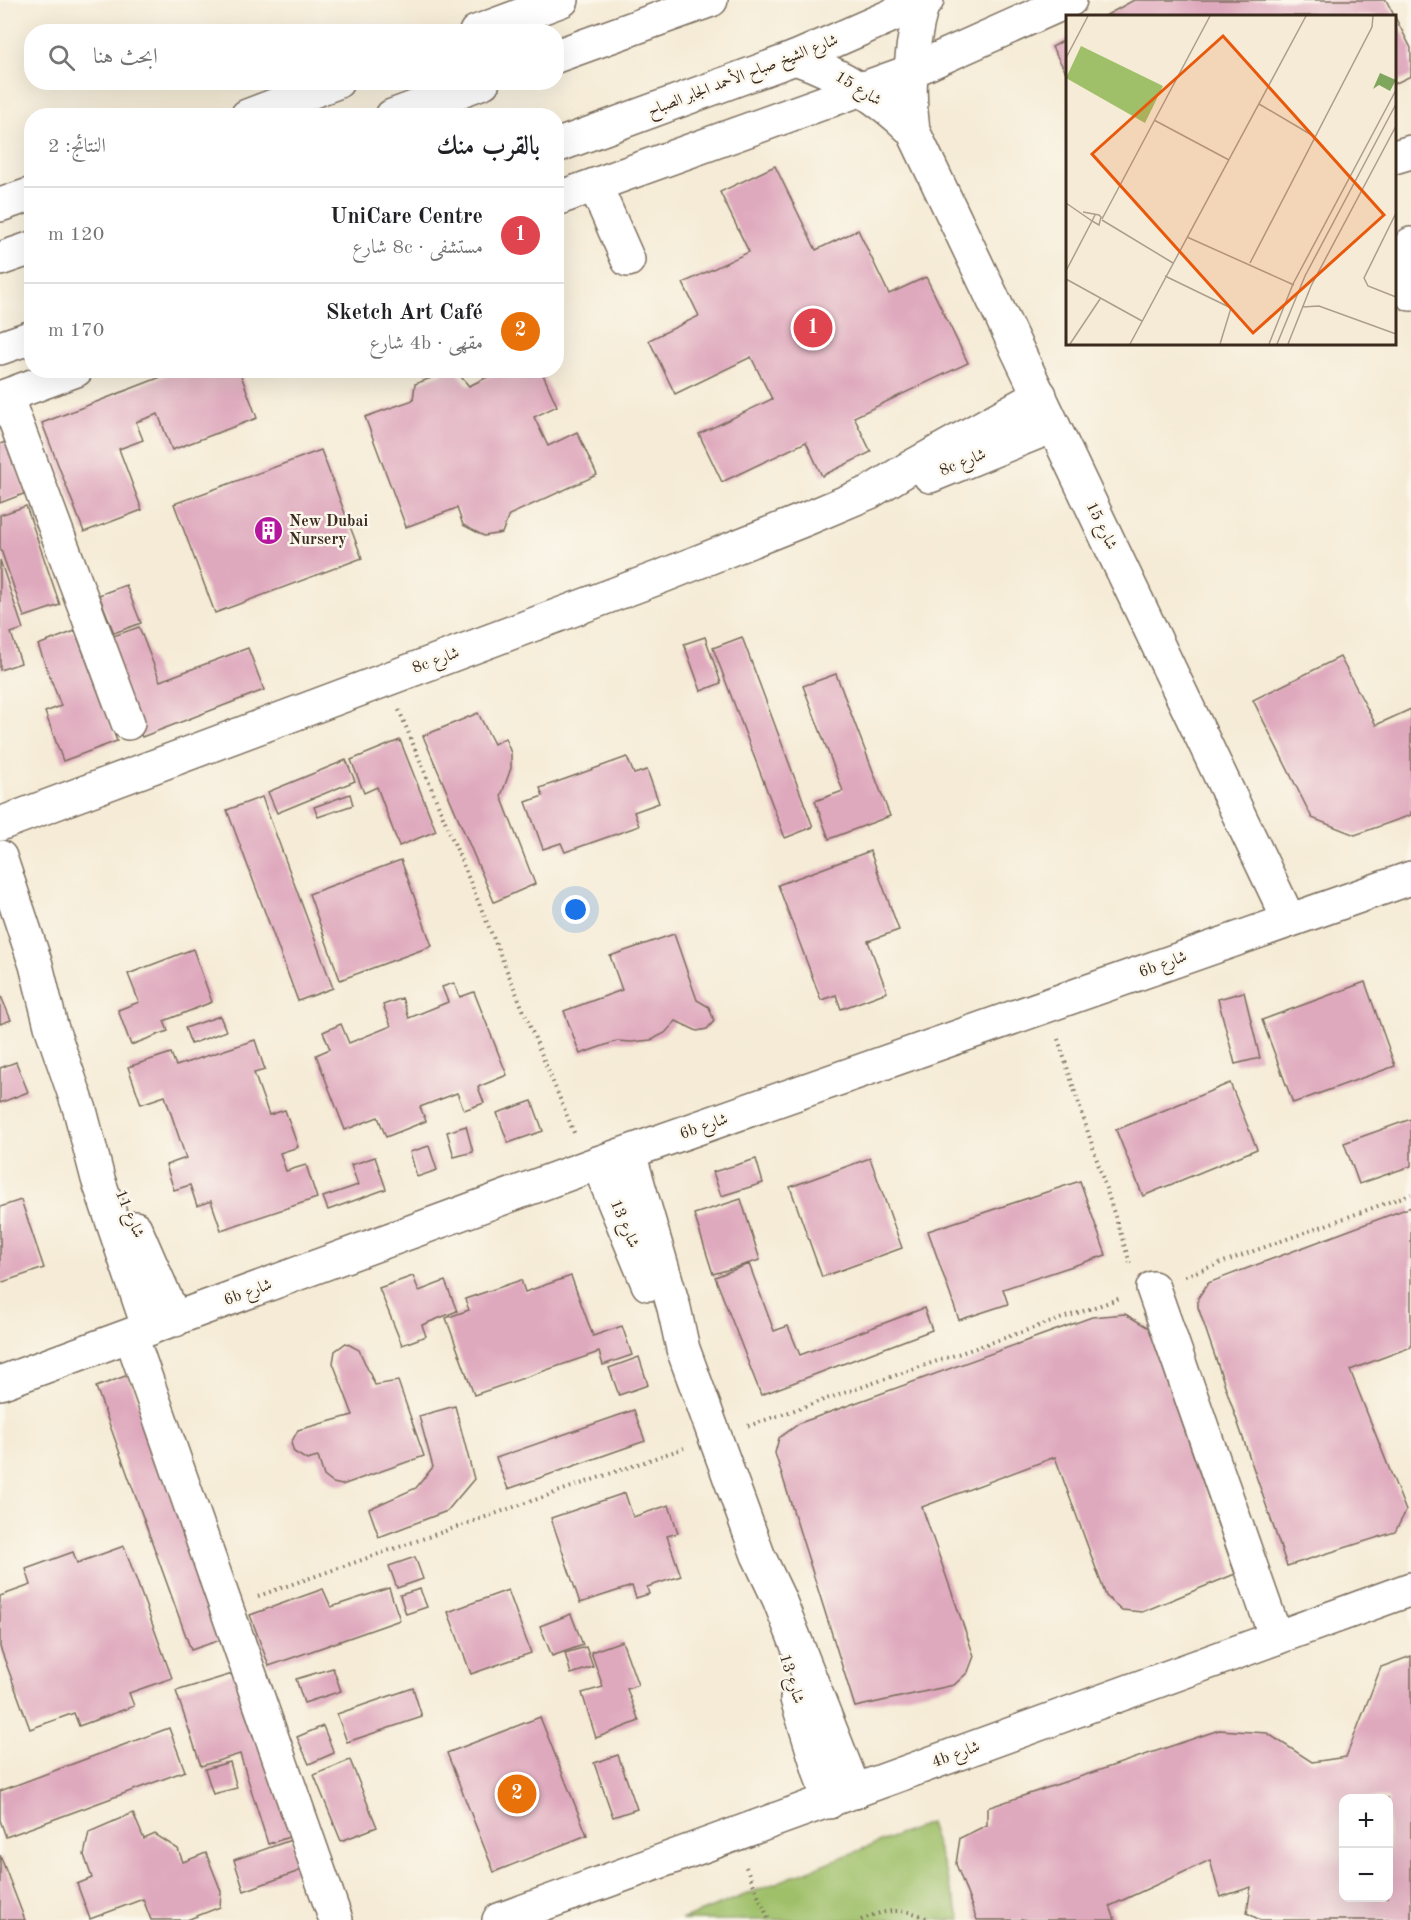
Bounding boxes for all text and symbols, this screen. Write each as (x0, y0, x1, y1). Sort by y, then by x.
inset map (1066, 15, 1396, 345)
search box (24, 24, 564, 90)
street label: شارع الشيخ صباح الأحمد الجابر الصباح (644, 28, 842, 124)
icon: search (45, 41, 78, 74)
text: ابحث هنا (93, 46, 158, 68)
street label: شارع 15 (830, 69, 884, 113)
text: بالقرب منك (437, 134, 540, 160)
text: النتائج: 2 (48, 137, 106, 157)
text: UniCare Centre (330, 206, 483, 228)
text: 120 m (48, 225, 104, 245)
text: 1 (515, 225, 526, 245)
text: مستشفى · 8c شارع (352, 238, 483, 258)
text: Sketch Art Café (326, 302, 483, 324)
pin: 1 (794, 306, 832, 350)
text: 170 m (48, 321, 104, 341)
text: 2 (515, 321, 526, 341)
text: مقهى · 4b شارع (369, 334, 483, 354)
street label: 8c شارع (938, 446, 990, 483)
street label: شارع 15 (1079, 500, 1119, 554)
place label: New Dubai Nursery (289, 514, 369, 548)
building icon: New Dubai Nursery (252, 515, 284, 547)
street label: 8c شارع (410, 645, 463, 681)
your location (561, 895, 590, 924)
street label: 6b شارع (1137, 949, 1190, 985)
street label: 6b شارع (678, 1111, 731, 1146)
street label: شارع 11 (108, 1187, 146, 1242)
street label: شارع 13 (603, 1197, 641, 1252)
street label: 6b شارع (222, 1277, 275, 1313)
street label: شارع 13 (772, 1652, 806, 1707)
street label: 4b شارع (930, 1739, 983, 1775)
pin: 2 (498, 1772, 536, 1816)
map controls (1339, 1794, 1393, 1902)
button: + (1339, 1794, 1393, 1848)
button: − (1339, 1848, 1393, 1902)

